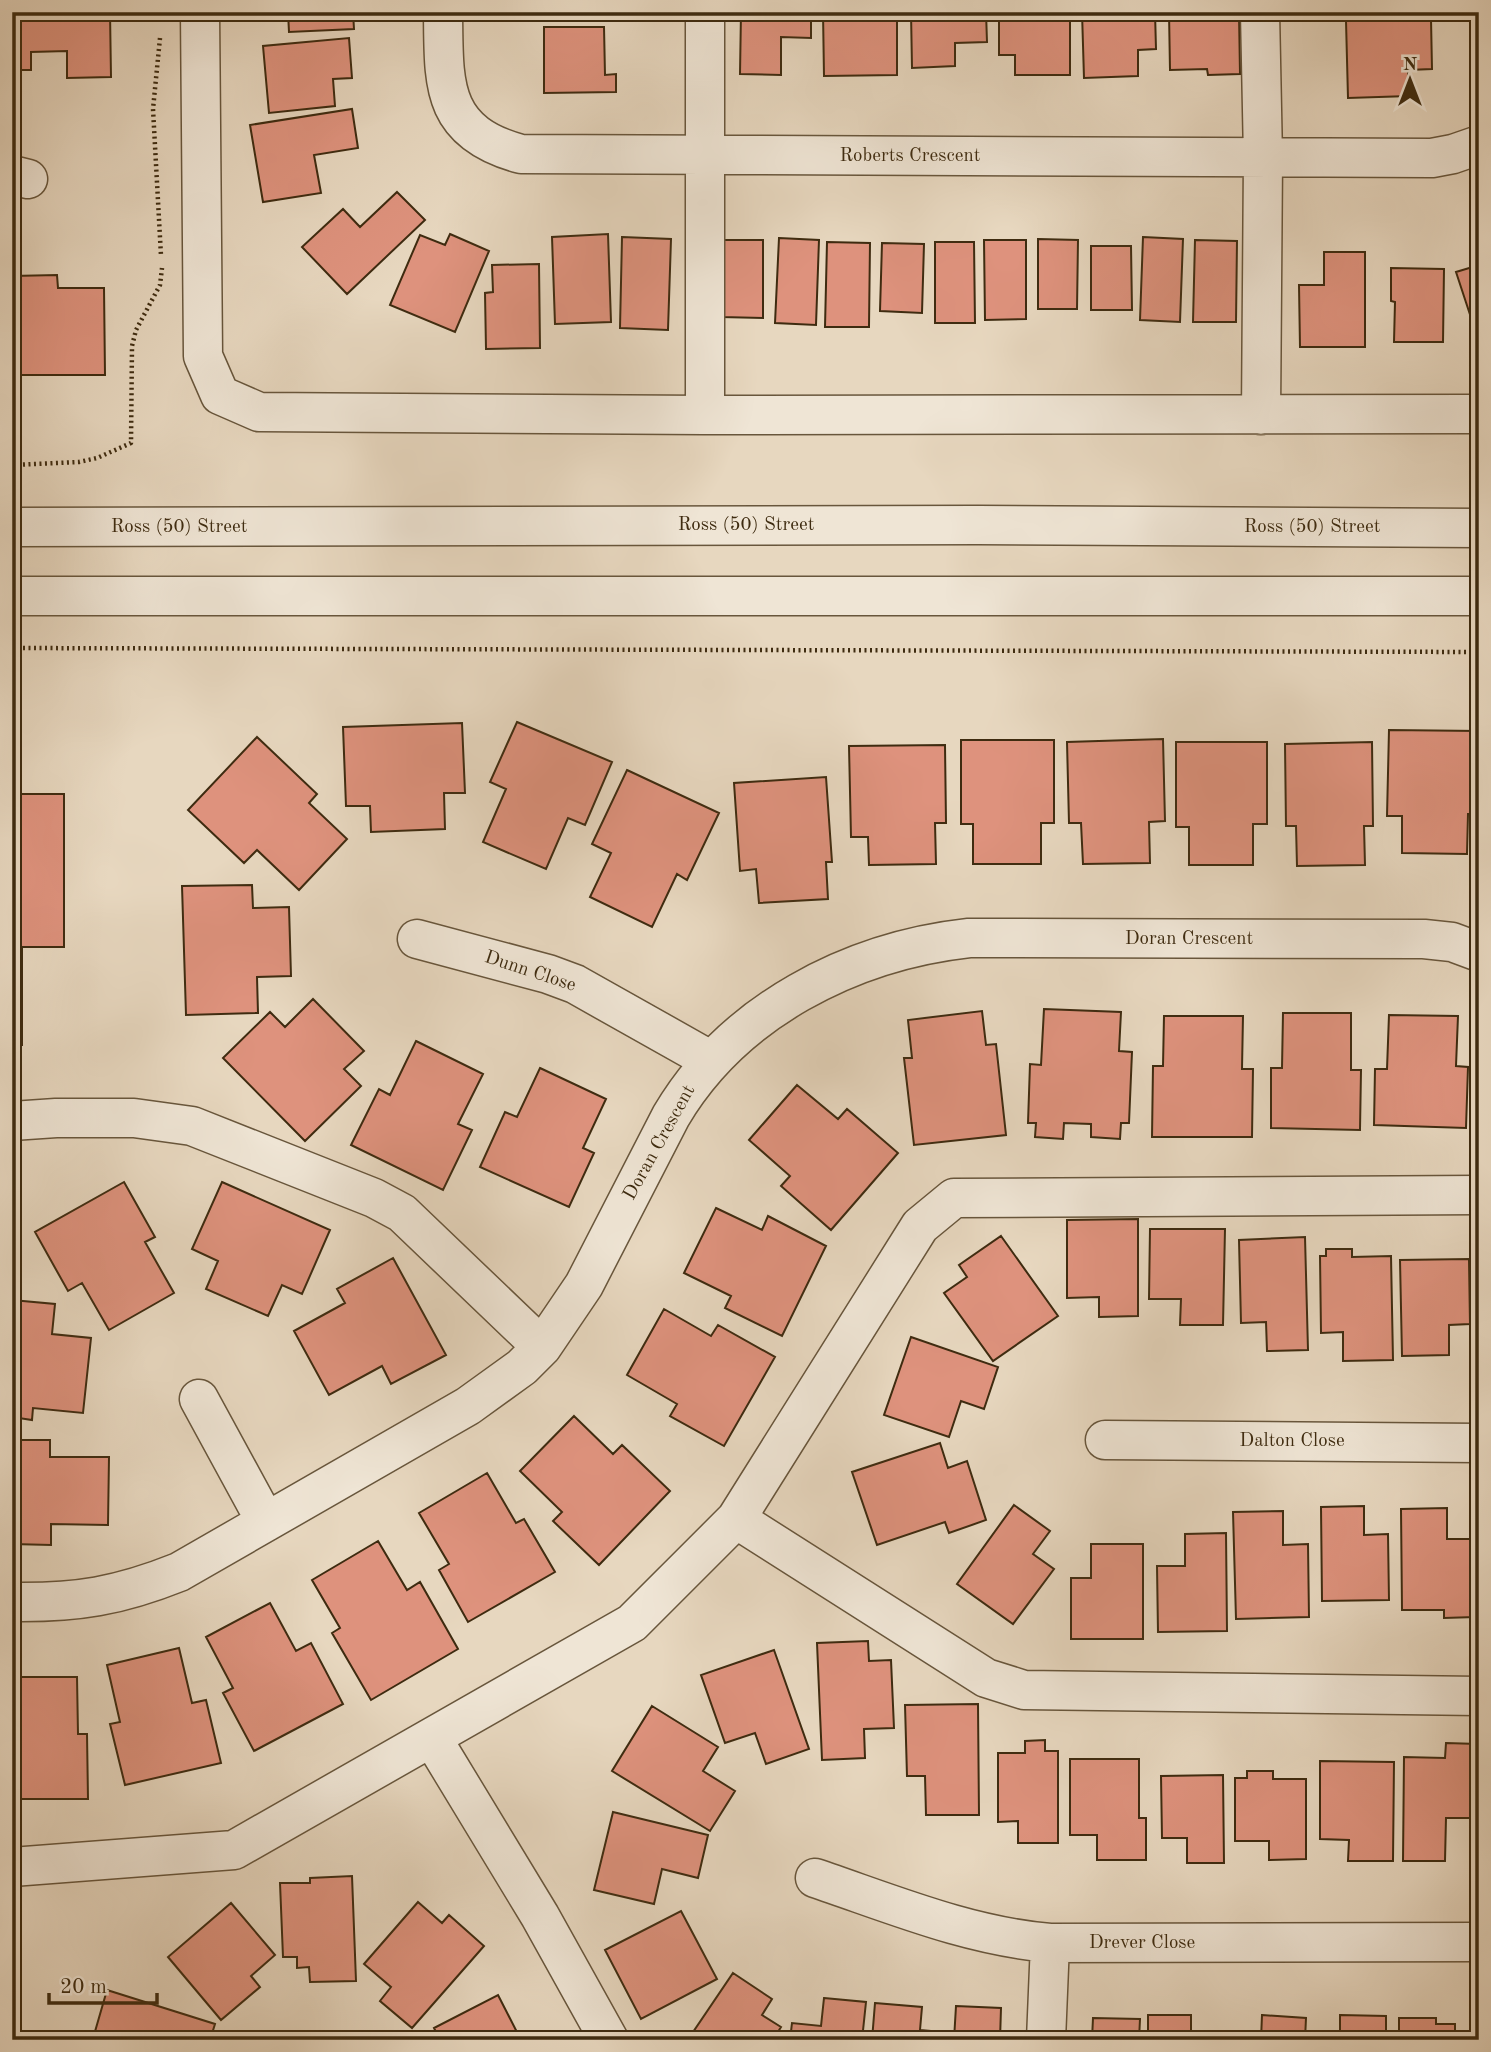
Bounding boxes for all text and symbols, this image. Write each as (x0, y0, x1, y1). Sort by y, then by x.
north arrow (1376, 46, 1446, 116)
text: N (1403, 56, 1418, 75)
street label: Roberts Crescent (840, 147, 980, 166)
street label: Ross (50) Street (678, 515, 814, 535)
street label: Ross (50) Street (111, 517, 247, 537)
street label: Ross (50) Street (1244, 517, 1380, 537)
street label: Doran Crescent (1125, 930, 1253, 949)
street label: Dunn Close (482, 948, 578, 996)
street label: Doran Crescent (621, 1082, 699, 1204)
street label: Dalton Close (1239, 1432, 1345, 1451)
street label: Drever Close (1089, 1934, 1195, 1953)
scale bar (49, 1961, 158, 2005)
text: 20 m (60, 1977, 107, 1998)

